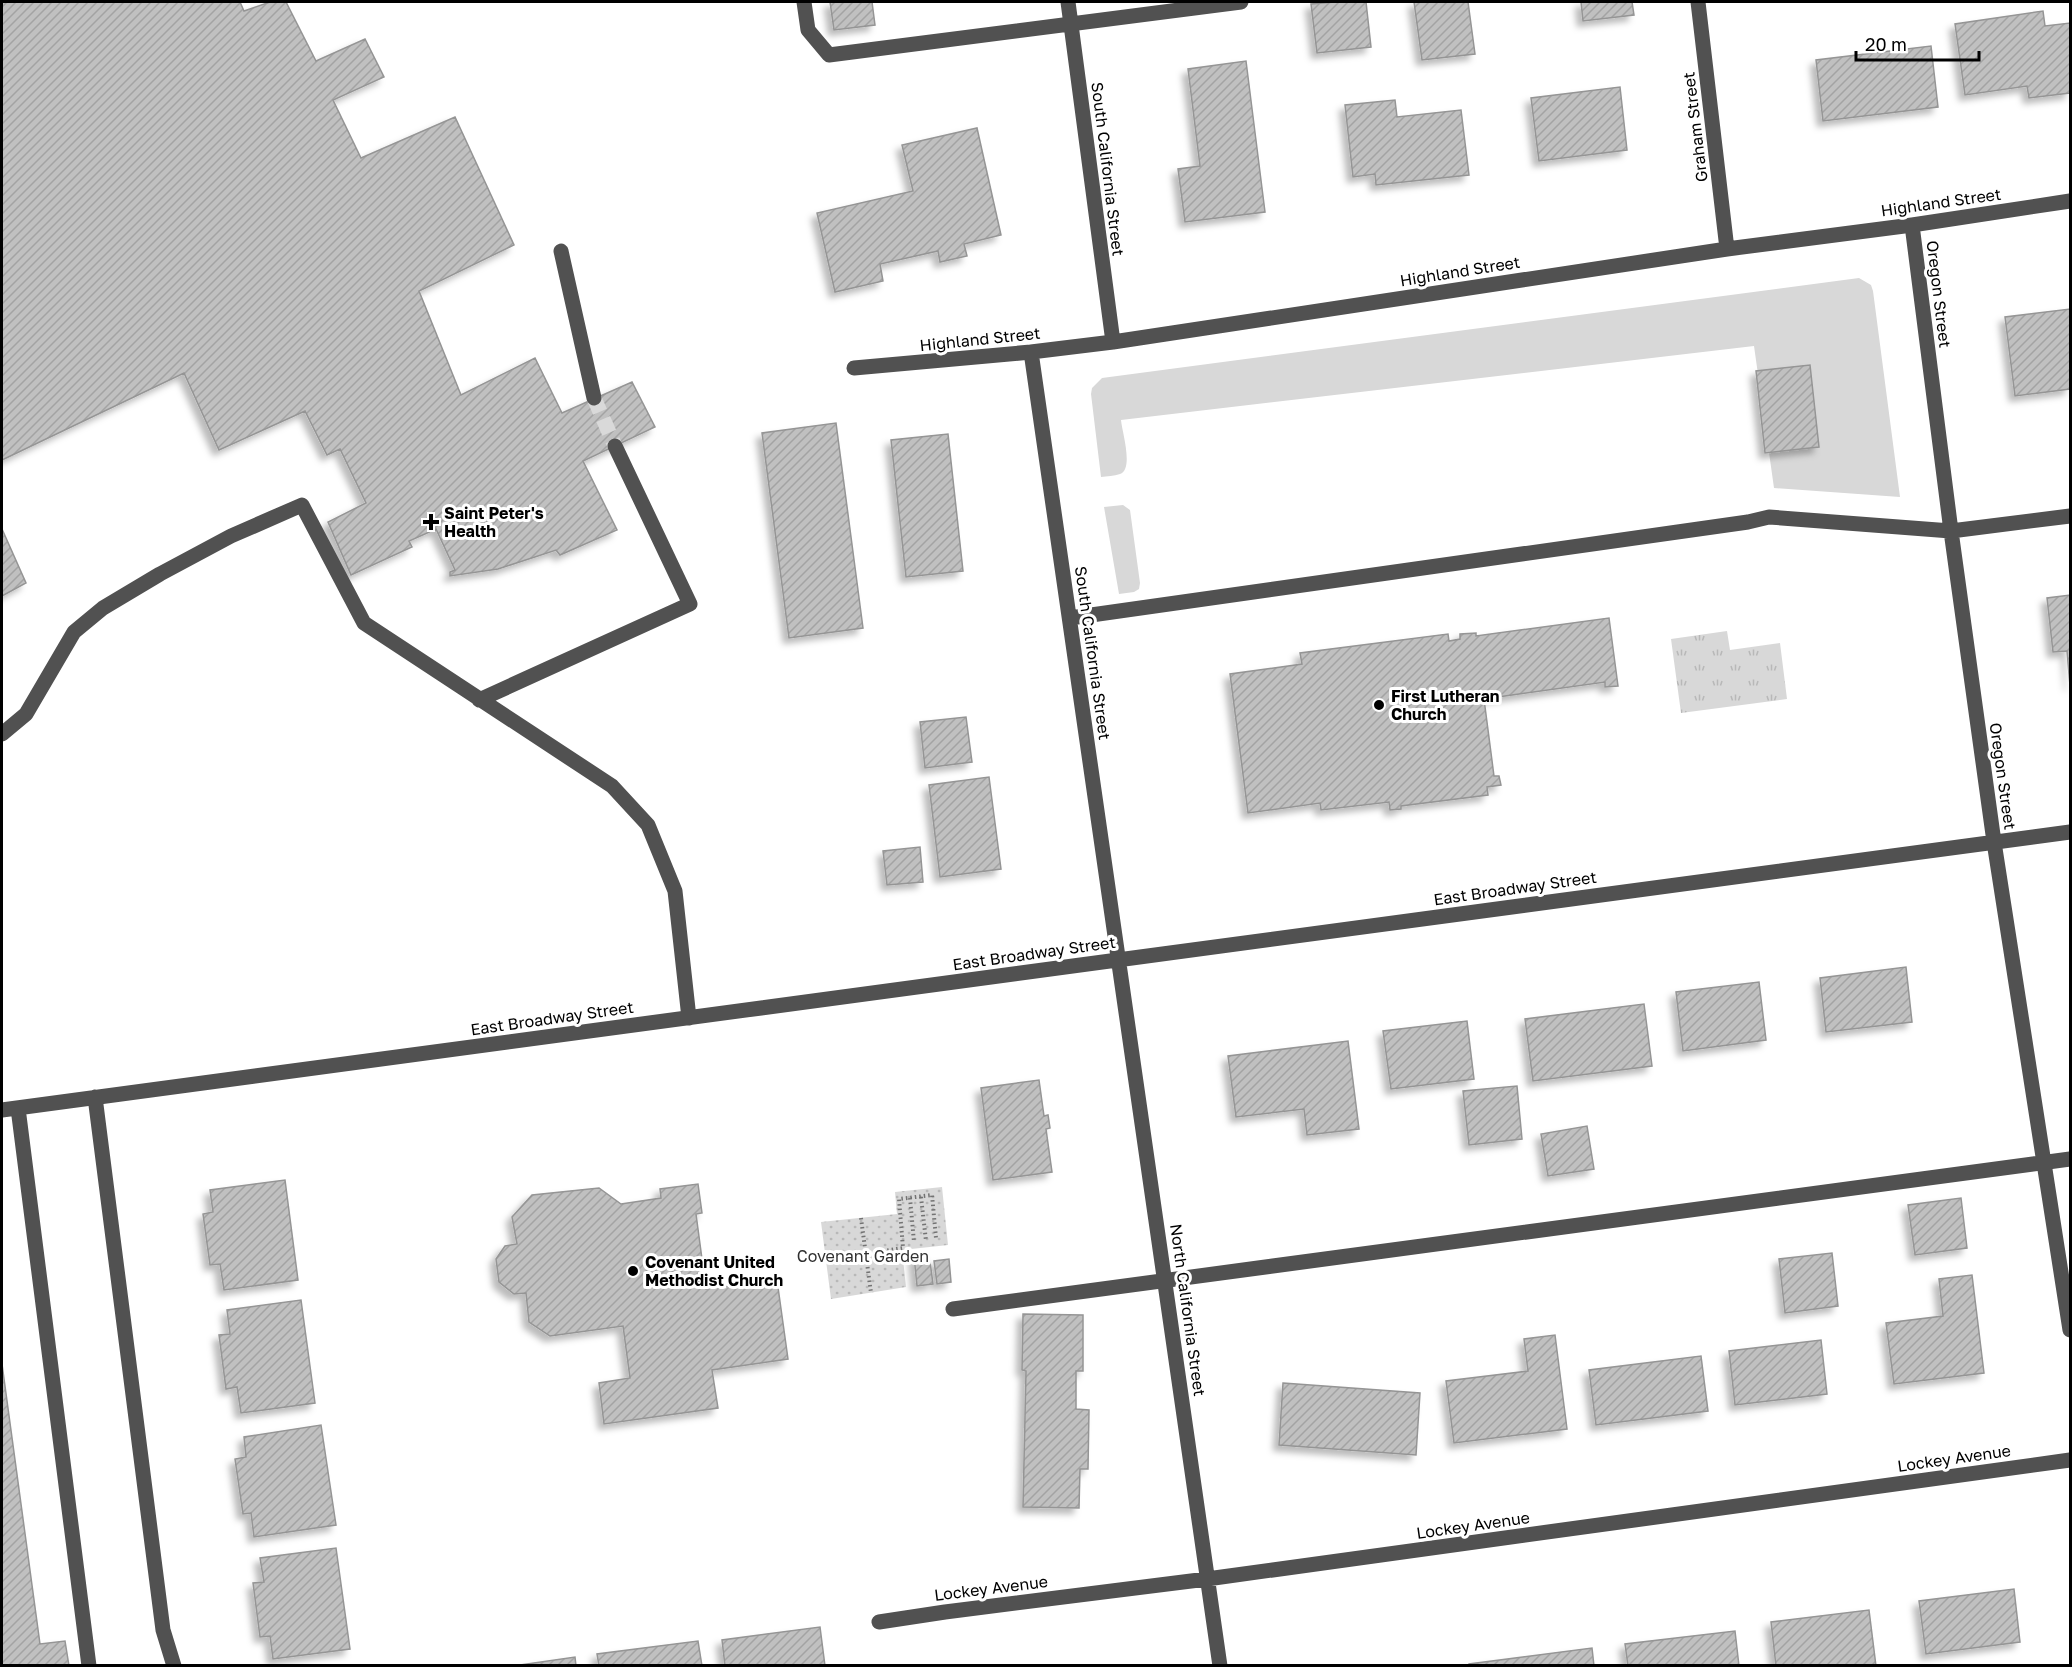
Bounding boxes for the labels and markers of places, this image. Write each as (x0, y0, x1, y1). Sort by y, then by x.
place label: Saint Peter's Health (444, 503, 544, 541)
marker: Saint Peter's Health (422, 513, 440, 531)
place label: First Lutheran Church (1391, 686, 1499, 724)
marker: First Lutheran Church (1372, 698, 1386, 712)
place label: Covenant United Methodist Church (645, 1252, 783, 1290)
marker: Covenant United Methodist Church (626, 1264, 640, 1278)

